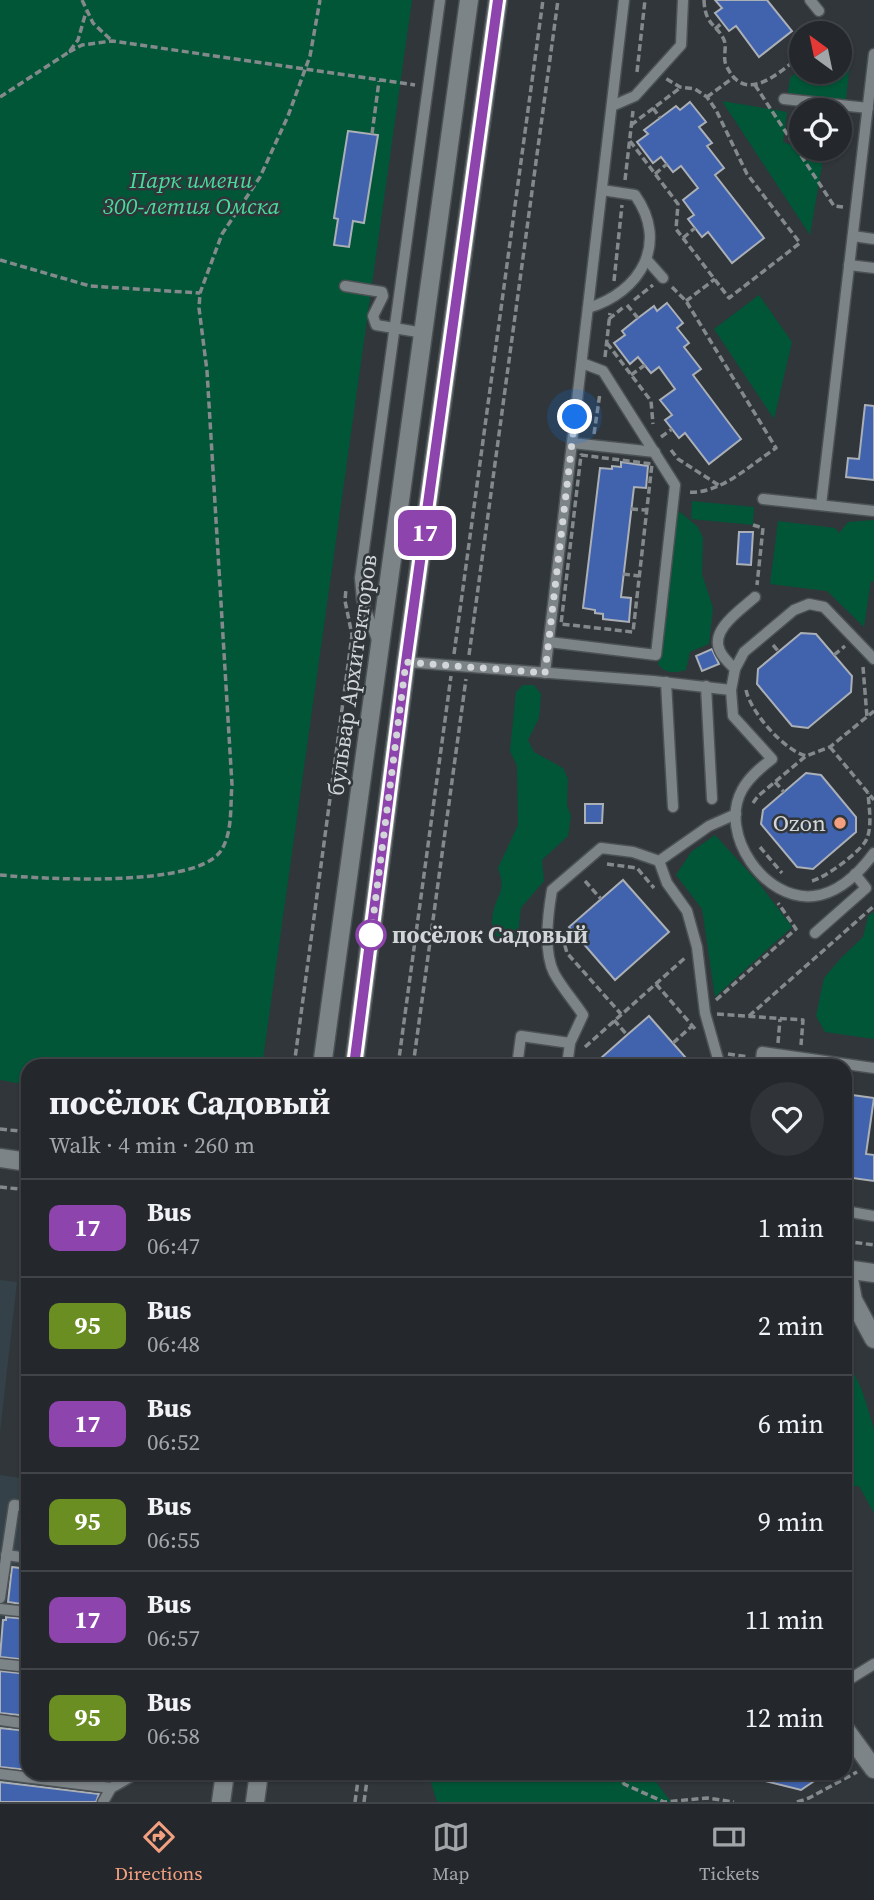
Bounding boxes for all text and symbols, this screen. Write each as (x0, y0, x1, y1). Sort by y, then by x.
north arrow (789, 21, 852, 84)
map controls (789, 21, 852, 161)
button: locate (789, 98, 852, 161)
park label: Парк имени 300-летия Омска (102, 164, 280, 222)
your location (557, 399, 592, 434)
line badge: 17 (394, 510, 457, 556)
text: 17 (412, 516, 438, 549)
street label: бульвар Архитекторов (319, 552, 385, 798)
place label: Ozon (773, 807, 826, 839)
marker: Ozon (832, 815, 848, 831)
place label: посёлок Садовый (392, 919, 588, 951)
marker: посёлок Садовый (356, 920, 386, 950)
text: посёлок Садовый (49, 1080, 330, 1125)
button: heart (750, 1082, 824, 1156)
text: Walk · 4 min · 260 m (49, 1129, 255, 1161)
text: Bus (147, 1194, 191, 1230)
text: 1 min (758, 1210, 824, 1246)
text: 17 (74, 1211, 101, 1244)
text: 06:47 (147, 1230, 200, 1262)
text: Bus (147, 1292, 191, 1328)
text: 2 min (758, 1308, 824, 1344)
text: 95 (74, 1309, 101, 1342)
text: 06:48 (147, 1328, 200, 1360)
text: Bus (147, 1390, 191, 1426)
text: 6 min (758, 1406, 824, 1442)
text: 17 (74, 1407, 101, 1440)
text: 06:52 (147, 1426, 200, 1458)
text: Bus (147, 1488, 191, 1524)
text: 9 min (758, 1504, 824, 1540)
text: 95 (74, 1505, 101, 1538)
text: 06:55 (147, 1524, 200, 1556)
text: Bus (147, 1586, 191, 1622)
text: 11 min (745, 1602, 824, 1638)
text: 17 (74, 1603, 101, 1636)
text: 06:57 (147, 1622, 200, 1654)
text: Bus (147, 1684, 191, 1720)
text: 12 min (745, 1700, 824, 1736)
text: 95 (74, 1701, 101, 1734)
text: 06:58 (147, 1720, 200, 1752)
tab: Directions (115, 1818, 203, 1886)
tab: Map (432, 1818, 470, 1886)
tab: Tickets (699, 1818, 759, 1886)

